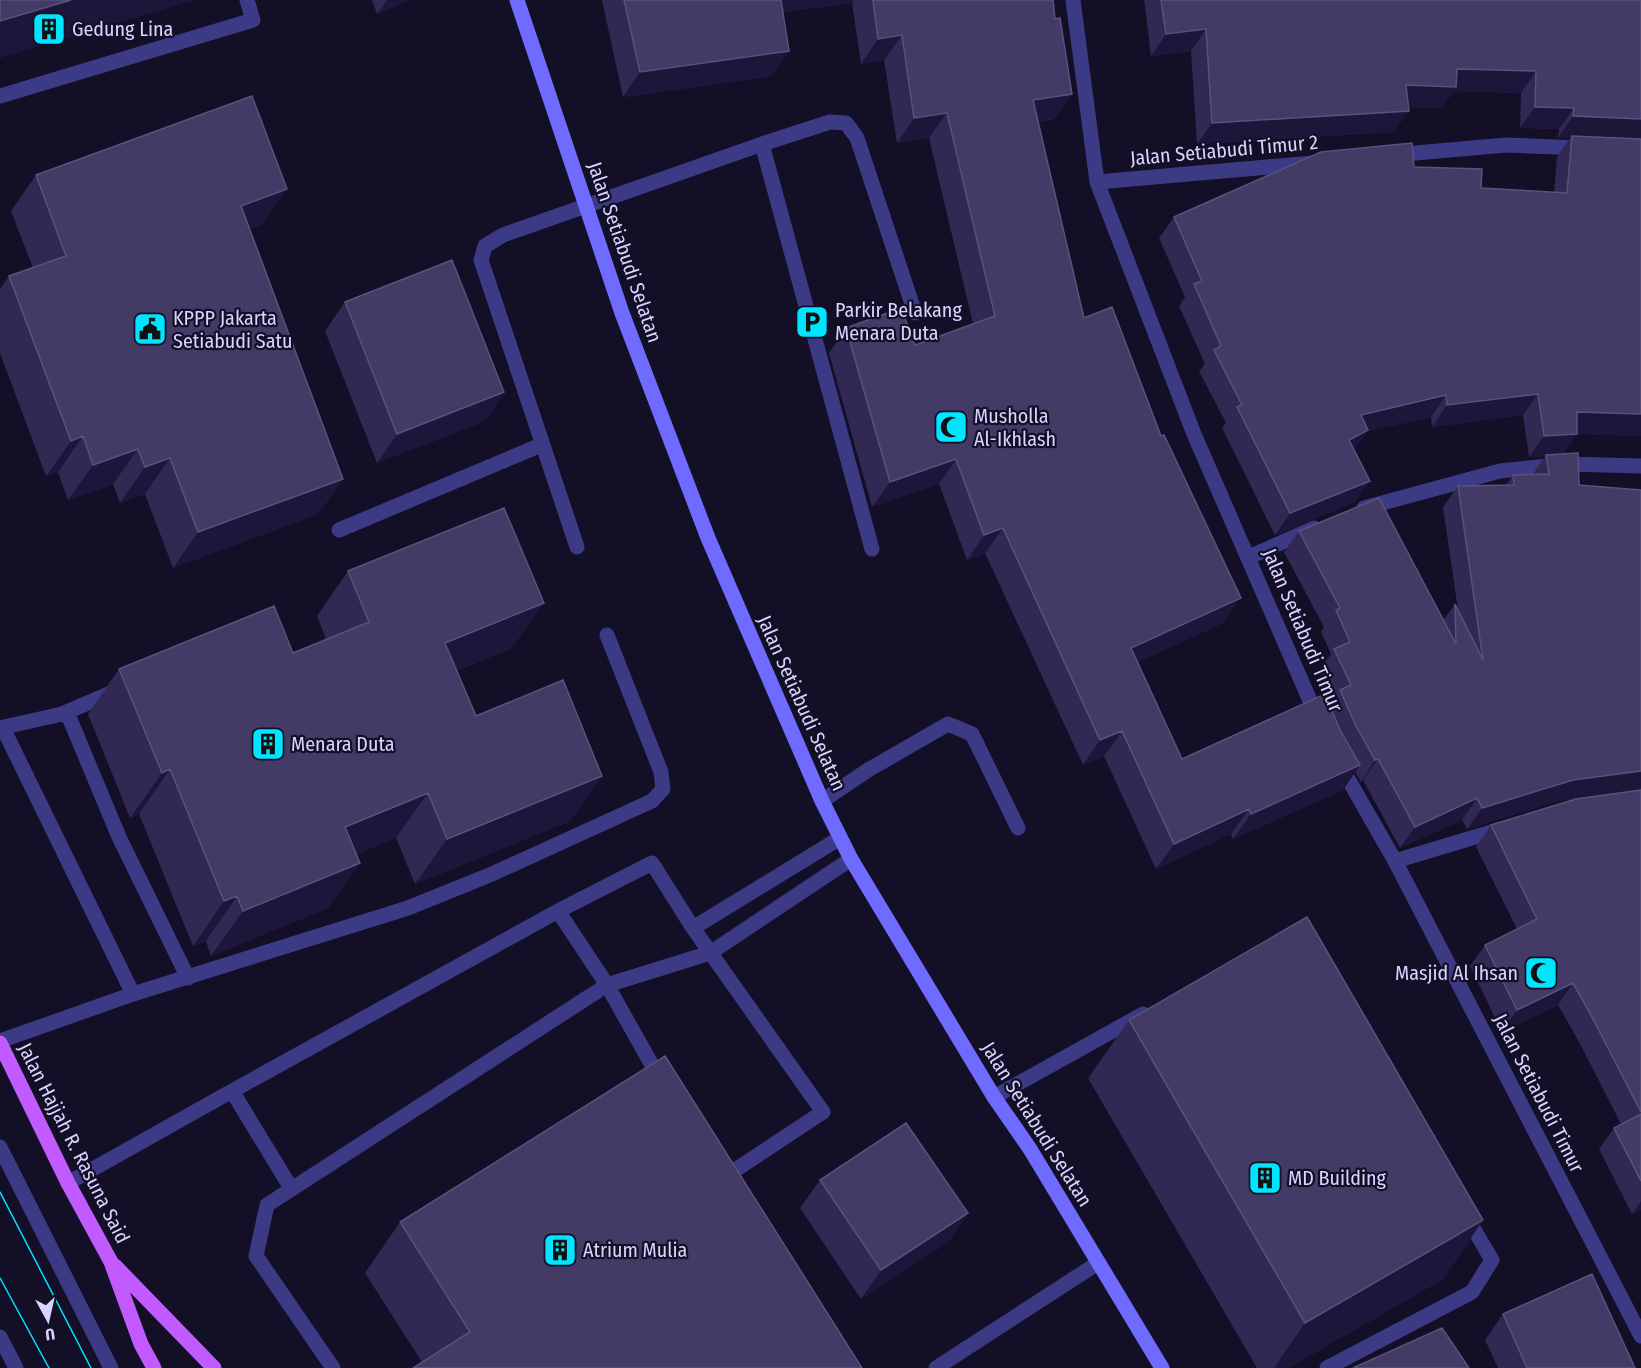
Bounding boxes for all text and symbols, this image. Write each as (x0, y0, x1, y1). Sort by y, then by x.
building icon: Gedung Lina (31, 11, 67, 47)
place label: Gedung Lina (72, 17, 173, 41)
street label: Jalan Setiabudi Timur 2 (1129, 130, 1319, 170)
street label: Jalan Setiabudi Selatan (583, 158, 667, 346)
place label: Parkir Belakang Menara Duta (835, 298, 962, 345)
parking icon: Parkir Belakang Menara Duta (794, 304, 830, 340)
place label: KPPP Jakarta Setiabudi Satu (173, 306, 292, 353)
public building icon: KPPP Jakarta Setiabudi Satu (132, 311, 168, 347)
place label: Musholla Al-Ikhlash (974, 404, 1056, 451)
mosque icon: Musholla Al-Ikhlash (933, 409, 969, 445)
street label: Jalan Setiabudi Timur (1258, 545, 1348, 715)
street label: Jalan Setiabudi Selatan (752, 612, 852, 794)
building icon: Menara Duta (250, 726, 286, 762)
place label: Menara Duta (291, 732, 395, 756)
mosque icon: Masjid Al Ihsan (1523, 955, 1559, 991)
place label: Masjid Al Ihsan (1395, 961, 1518, 985)
street label: Jalan Setiabudi Timur (1489, 1010, 1589, 1176)
street label: Jalan Setiabudi Selatan (977, 1037, 1097, 1211)
street label: Jalan Hajjah R. Rasuna Said (13, 1039, 135, 1247)
building icon: MD Building (1247, 1160, 1283, 1196)
place label: MD Building (1288, 1166, 1386, 1190)
building icon: Atrium Mulia (542, 1232, 578, 1268)
place label: Atrium Mulia (583, 1238, 687, 1262)
north arrow (18, 1290, 78, 1350)
text: U (44, 1324, 56, 1344)

